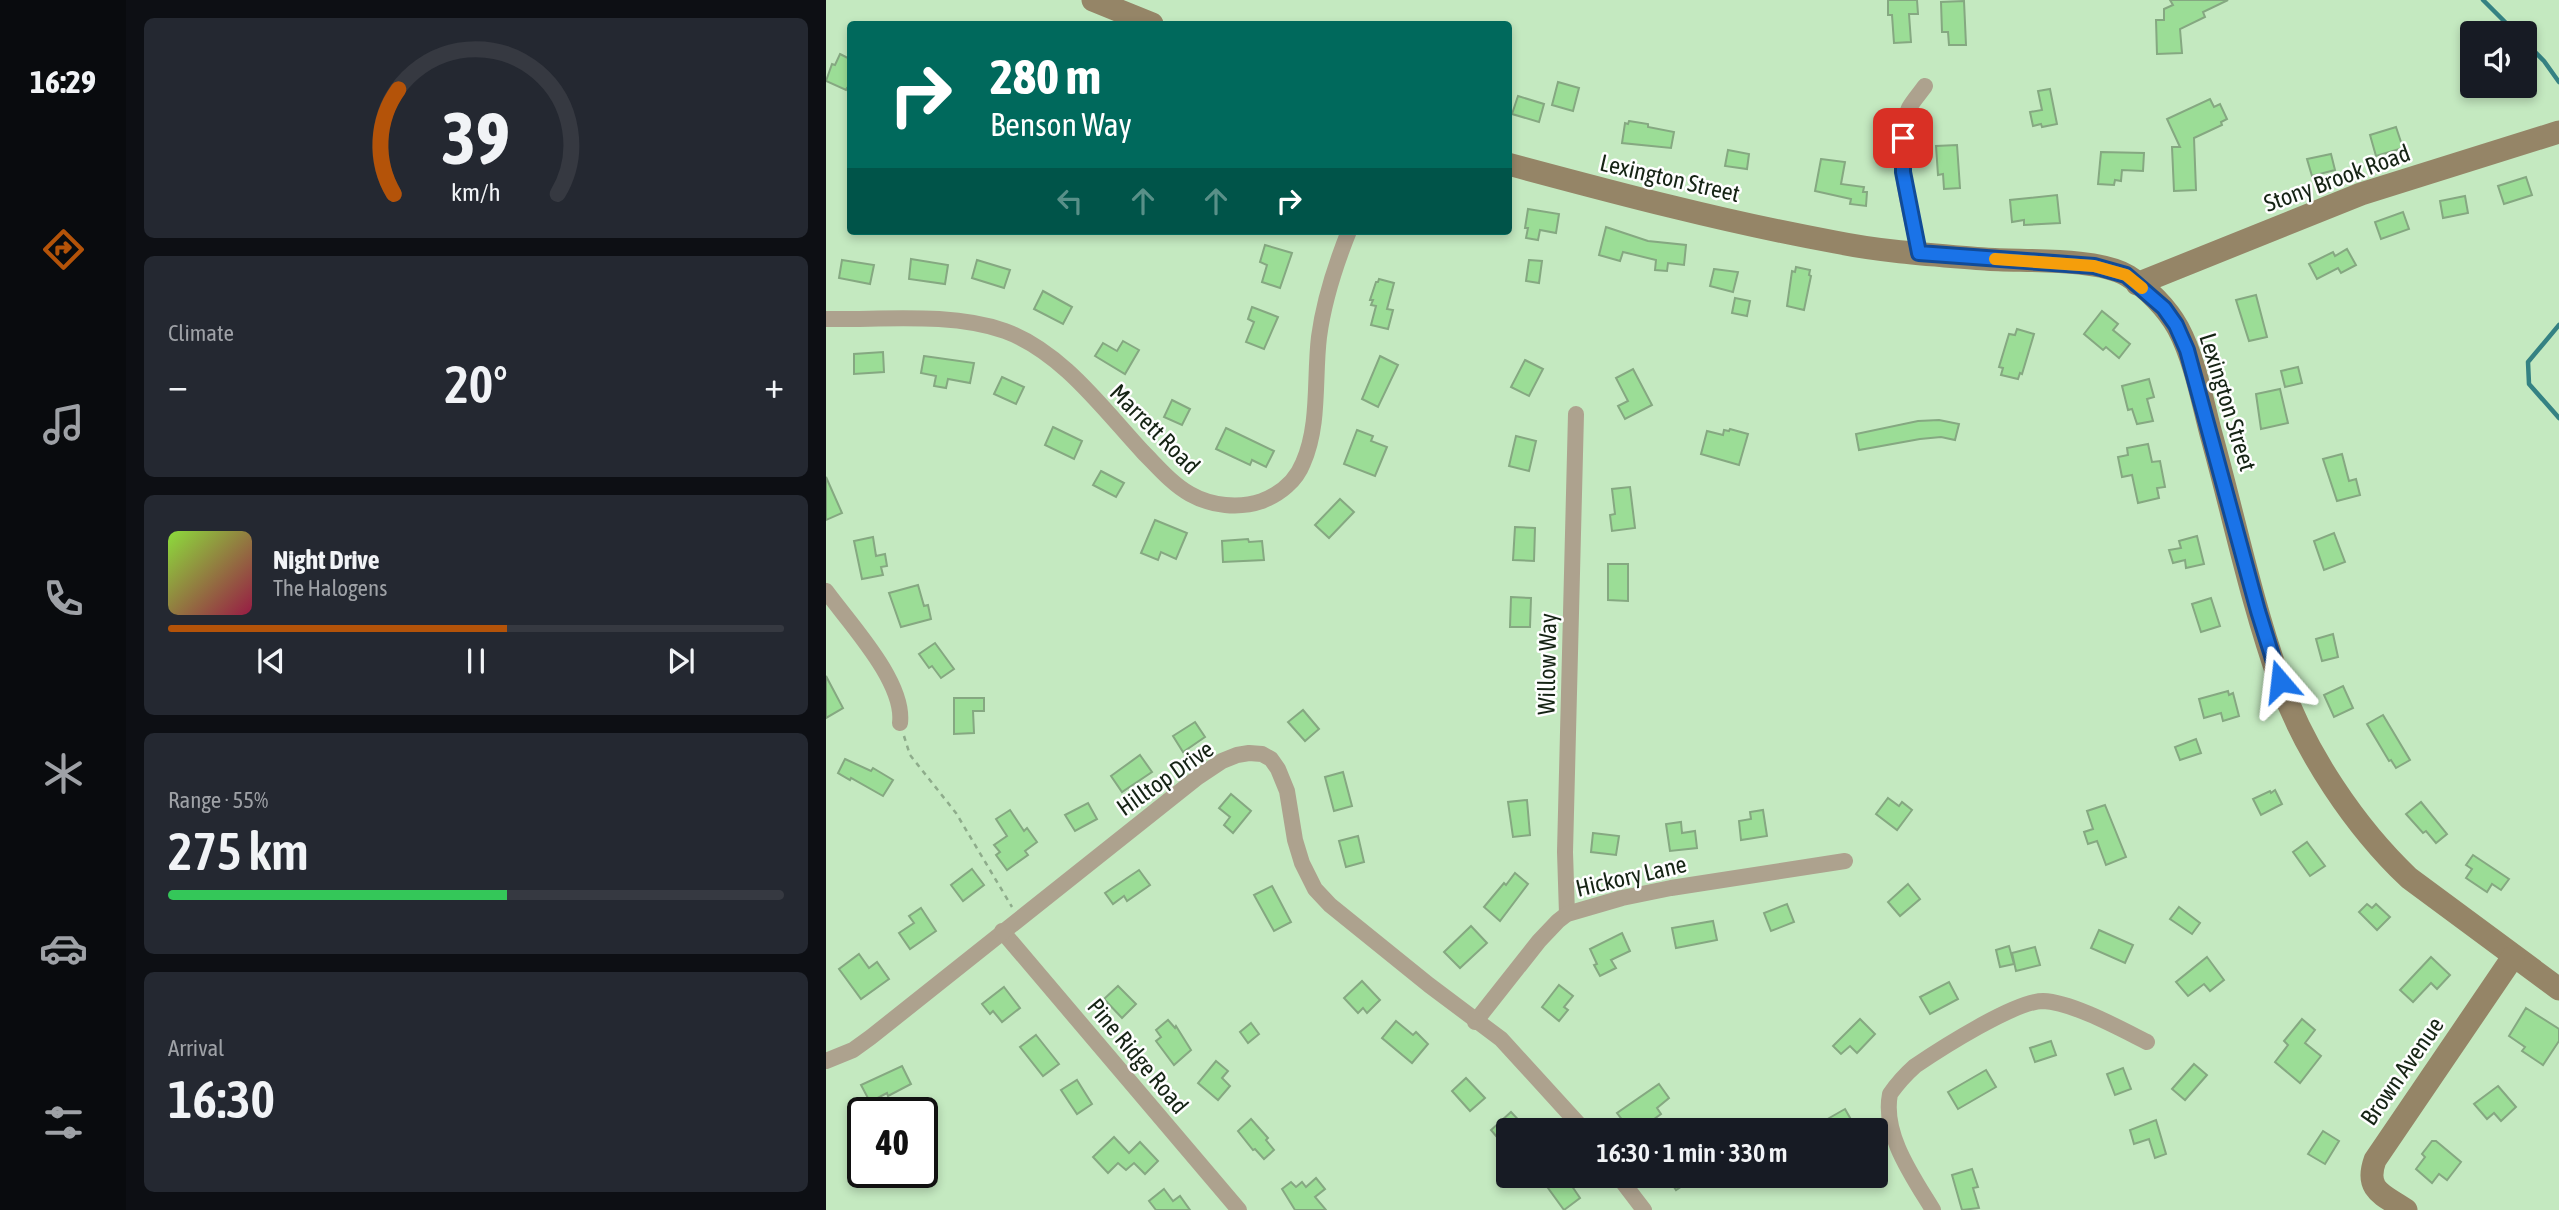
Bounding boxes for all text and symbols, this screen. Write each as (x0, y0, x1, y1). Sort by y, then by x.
map controls (2460, 21, 2537, 98)
button: sound (2460, 21, 2537, 98)
text: 280 m (990, 48, 1101, 104)
icon: right (875, 49, 966, 140)
text: 16:29 (30, 63, 96, 100)
text: 39 (442, 97, 510, 180)
text: Benson Way (990, 106, 1132, 143)
pin (1873, 108, 1933, 168)
icon: arrive (1884, 119, 1922, 157)
street label: Stony Brook Road (2260, 139, 2414, 217)
street label: Lexington Street (1597, 149, 1743, 207)
text: km/h (451, 178, 501, 206)
icon: left (1051, 182, 1089, 220)
icon: ahead (1124, 182, 1162, 220)
icon: ahead (1197, 182, 1235, 220)
icon: right (1270, 182, 1308, 220)
icon: directions (39, 225, 88, 274)
text: Climate (168, 320, 234, 346)
street label: Lexington Street (2194, 330, 2262, 474)
text: 20° (444, 354, 508, 414)
text: − (168, 363, 188, 406)
text: + (764, 363, 784, 406)
street label: Marrett Road (1105, 379, 1205, 479)
icon: music (39, 400, 88, 449)
text: Night Drive (273, 545, 380, 575)
icon: phone (39, 574, 88, 623)
text: The Halogens (273, 575, 387, 601)
street label: Willow Way (1533, 613, 1561, 715)
icon: previous (252, 642, 290, 680)
icon: pause (457, 642, 495, 680)
icon: next (662, 642, 700, 680)
position arrow (2243, 644, 2317, 718)
street label: Hilltop Drive (1112, 735, 1218, 821)
icon: climate (39, 749, 88, 798)
text: Range · 55% (168, 787, 268, 813)
text: 275 km (168, 821, 309, 881)
street label: Hickory Lane (1573, 850, 1689, 902)
icon: car (39, 924, 88, 973)
street label: Pine Ridge Road (1082, 993, 1194, 1119)
street label: Brown Avenue (2355, 1012, 2449, 1130)
text: Arrival (168, 1035, 224, 1061)
text: 16:30 (168, 1069, 275, 1129)
speed limit sign: 40 (847, 1097, 938, 1188)
icon: filters (39, 1098, 88, 1147)
text: 16:30 · 1 min · 330 m (1597, 1138, 1787, 1168)

